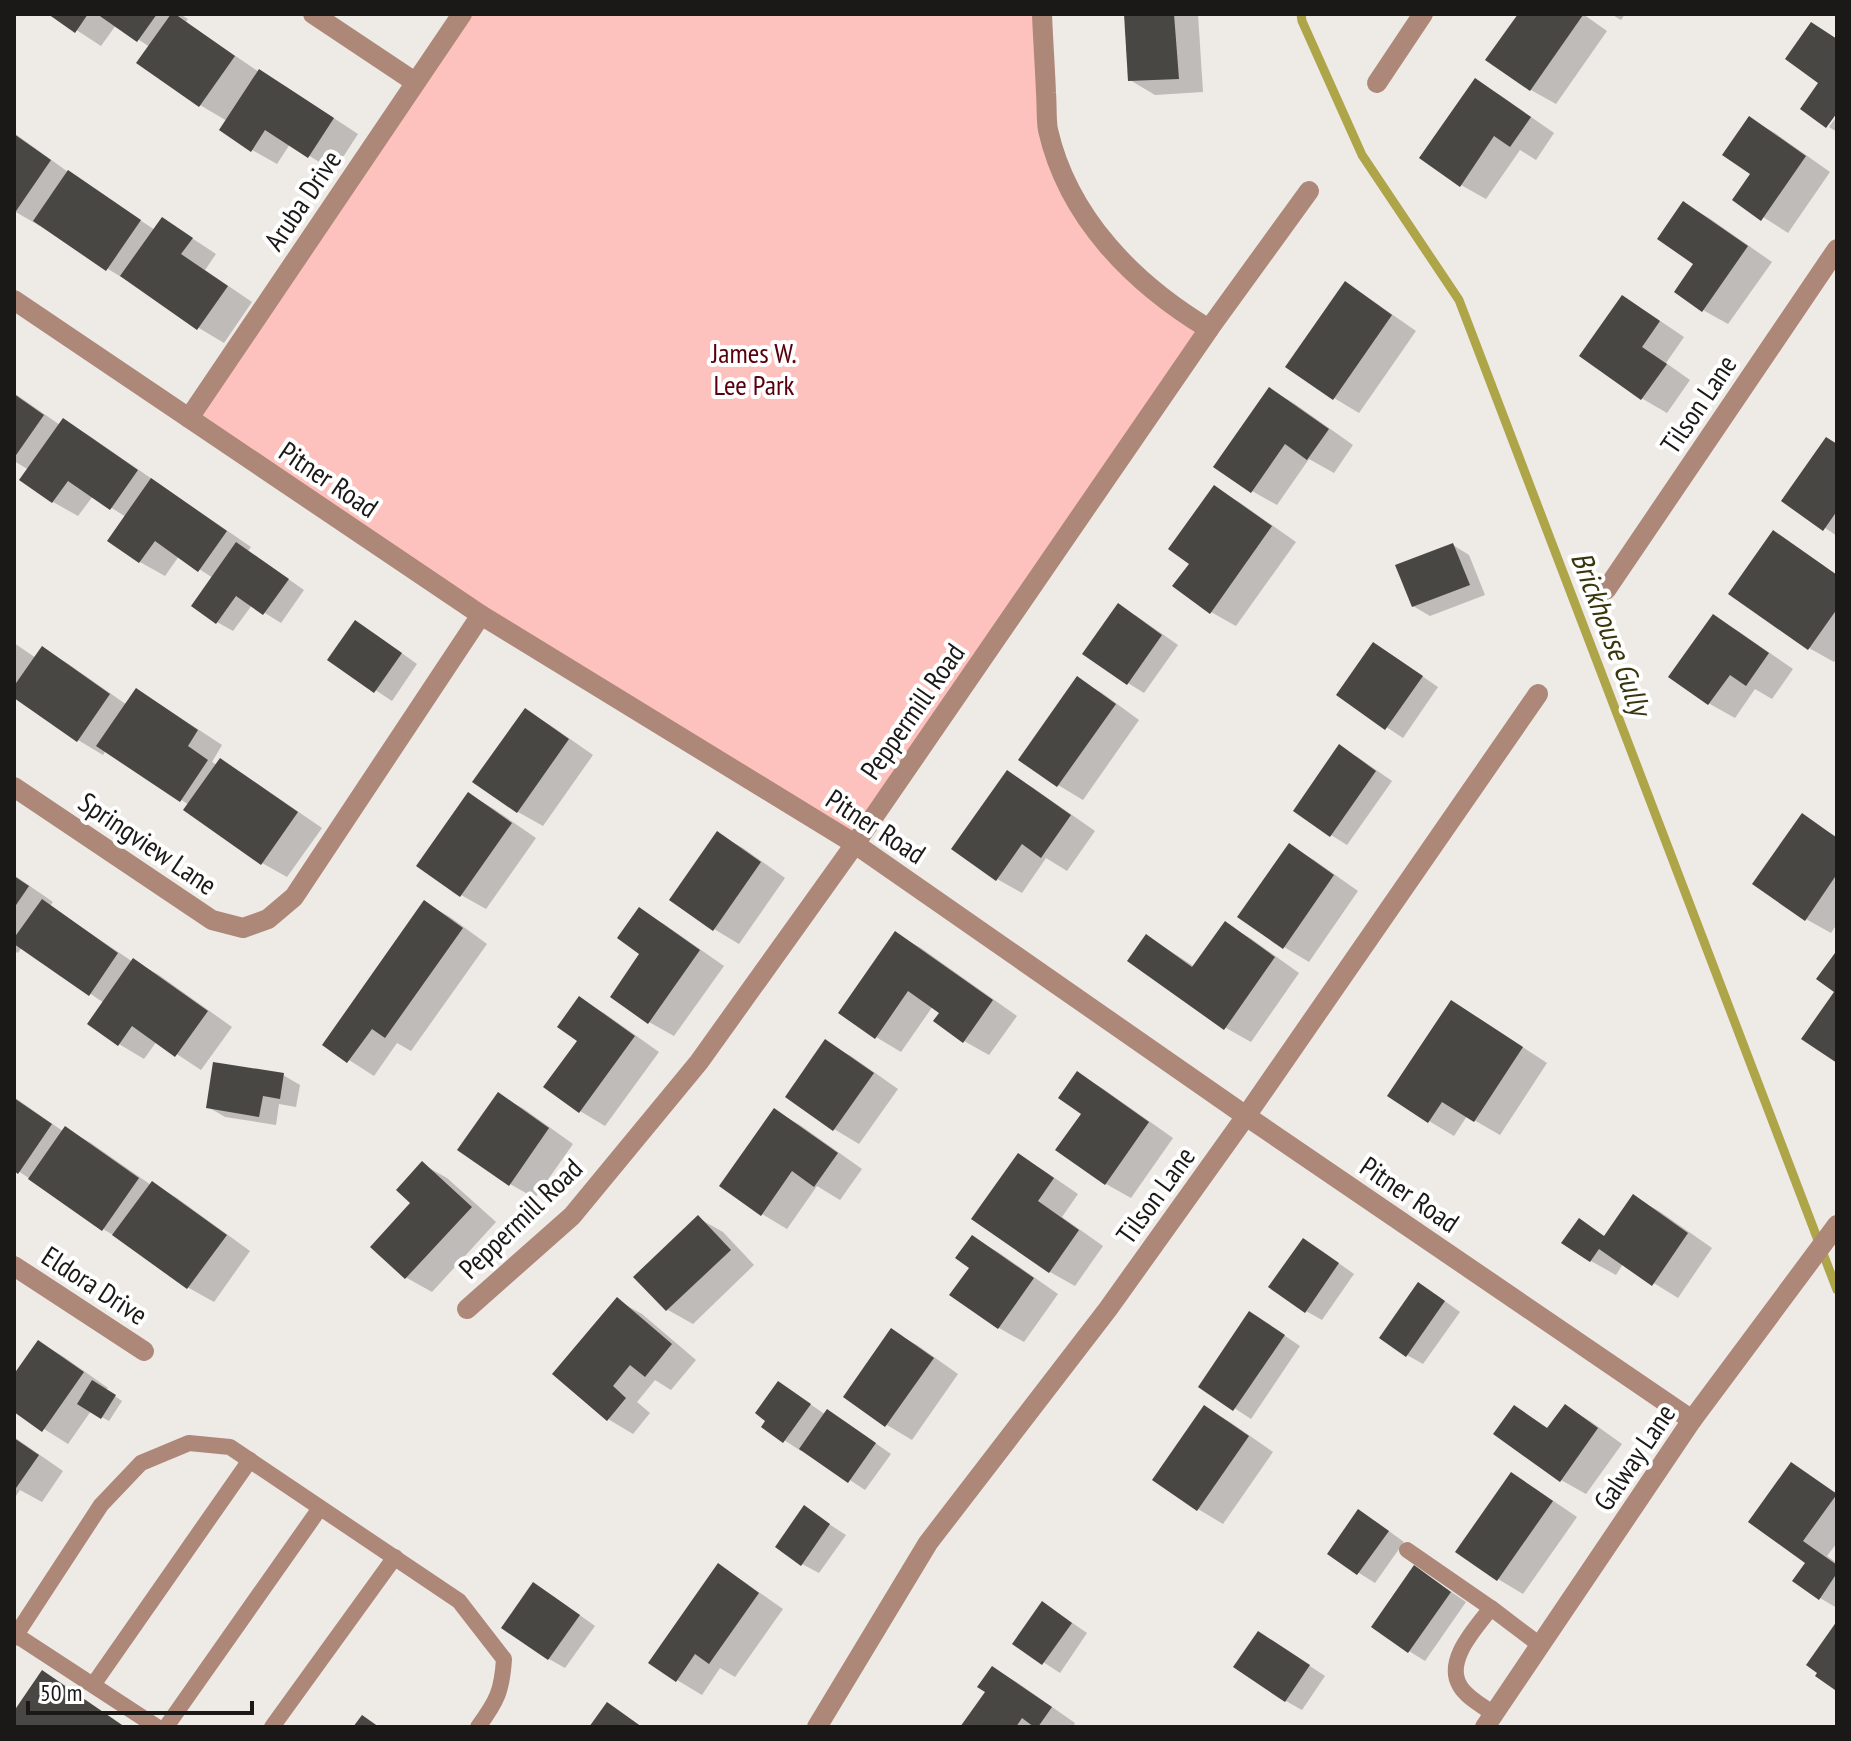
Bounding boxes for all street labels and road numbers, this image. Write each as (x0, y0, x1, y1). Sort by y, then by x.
street label: Aruba Drive (255, 143, 349, 257)
street label: Tilson Lane (1652, 348, 1744, 460)
street label: Pitner Road (272, 432, 386, 526)
street label: Peppermill Road (852, 636, 972, 786)
street label: Pitner Road (819, 780, 933, 872)
street label: Springview Lane (72, 783, 224, 903)
street label: Tilson Lane (1107, 1139, 1203, 1251)
street label: Pitner Road (1353, 1147, 1467, 1241)
street label: Peppermill Road (450, 1150, 590, 1286)
street label: Eldora Drive (35, 1237, 155, 1333)
street label: Galway Lane (1585, 1396, 1683, 1518)

